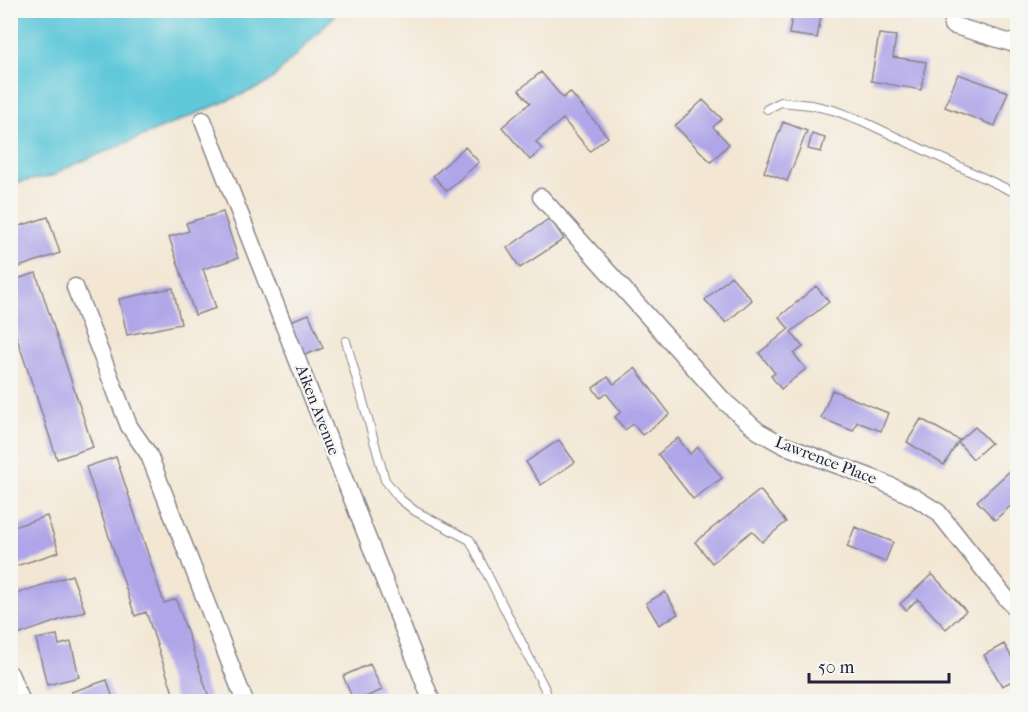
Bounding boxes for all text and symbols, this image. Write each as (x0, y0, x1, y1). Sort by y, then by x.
street label: Aiken Avenue (292, 361, 344, 458)
street label: Lawrence Place (772, 432, 880, 488)
scale bar (809, 646, 948, 684)
text: 50 m (818, 657, 855, 678)

